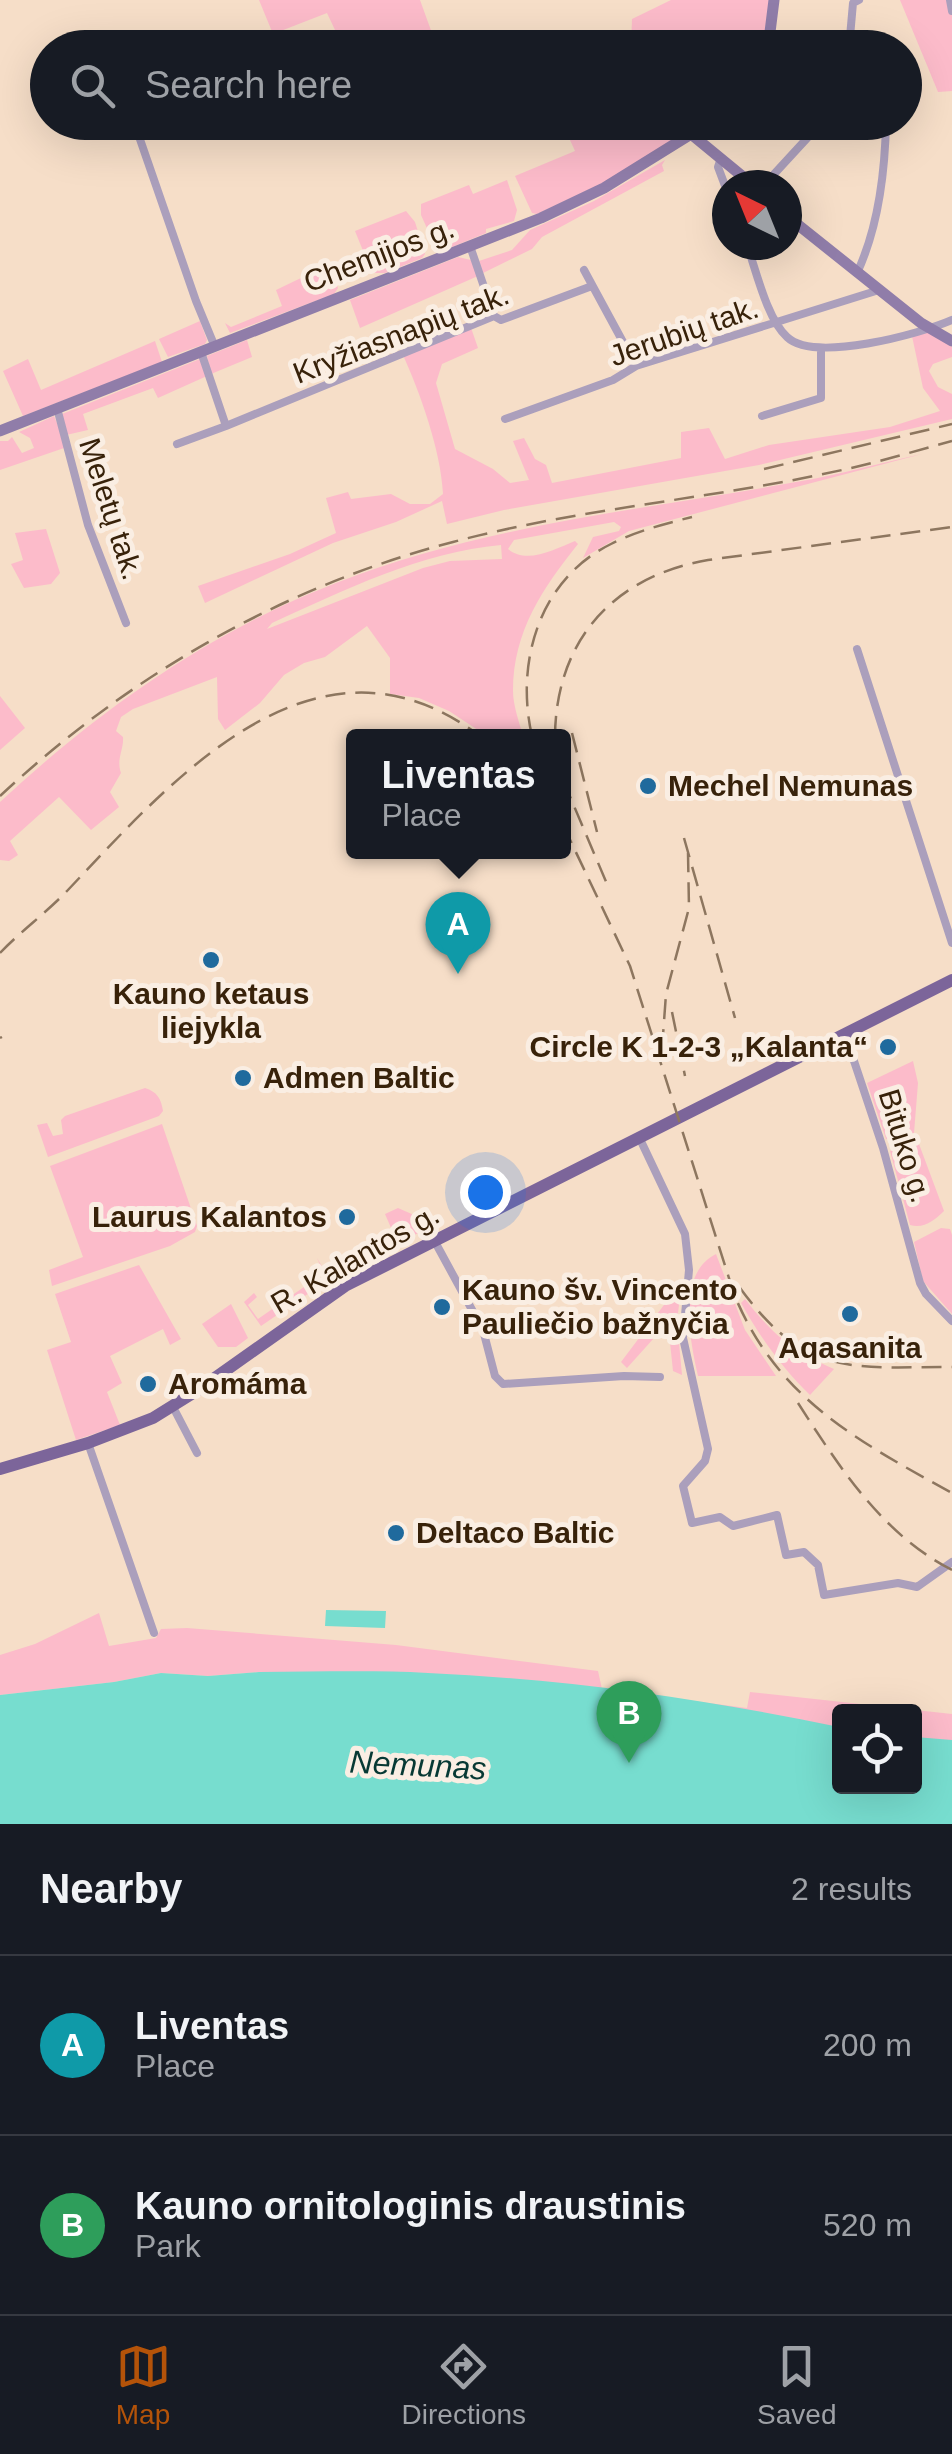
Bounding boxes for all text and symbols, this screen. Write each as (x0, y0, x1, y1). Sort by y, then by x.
search box (30, 30, 922, 140)
icon: search (65, 58, 120, 113)
text: Search here (145, 64, 352, 106)
north arrow (712, 170, 802, 260)
street label: Chemijos g. (299, 211, 459, 298)
street label: Kryžiasnapių tak. (288, 277, 513, 390)
street label: Jerubių tak. (605, 291, 763, 372)
street label: Meletų tak. (73, 434, 150, 584)
popup (346, 729, 571, 859)
text: Liventas (381, 754, 536, 796)
place label: Mechel Nemunas (668, 769, 913, 802)
marker: Mechel Nemunas (637, 775, 659, 797)
text: Place (381, 797, 461, 833)
pin: A (426, 892, 490, 974)
marker: Kauno ketaus liejykla (200, 949, 222, 971)
place label: Kauno ketaus liejykla (113, 977, 309, 1044)
place label: Circle K 1-2-3 „Kalanta“ (530, 1030, 868, 1063)
marker: Circle K 1-2-3 „Kalanta“ (877, 1036, 899, 1058)
place label: Admen Baltic (263, 1061, 455, 1094)
marker: Admen Baltic (232, 1067, 254, 1089)
street label: Bituko g. (873, 1085, 938, 1206)
your location (460, 1167, 511, 1218)
street label: R. Kalantos g. (265, 1197, 445, 1320)
place label: Laurus Kalantos (92, 1200, 327, 1233)
marker: Laurus Kalantos (336, 1206, 358, 1228)
place label: Kauno šv. Vincento Pauliečio bažnyčia (462, 1273, 738, 1340)
marker: Kauno šv. Vincento Pauliečio bažnyčia (431, 1296, 453, 1318)
marker: Aqasanita (839, 1303, 861, 1325)
place label: Aqasanita (778, 1331, 922, 1364)
place label: Aromáma (168, 1367, 307, 1400)
marker: Aromáma (137, 1373, 159, 1395)
place label: Deltaco Baltic (416, 1516, 614, 1549)
marker: Deltaco Baltic (385, 1522, 407, 1544)
pin: B (596, 1680, 662, 1763)
map controls (832, 1704, 922, 1794)
button: locate (832, 1704, 922, 1794)
water label: Nemunas (349, 1743, 487, 1787)
text: Nearby (40, 1865, 182, 1912)
text: 2 results (791, 1871, 912, 1907)
text: Liventas (135, 2005, 289, 2047)
text: A (61, 2027, 84, 2063)
text: 200 m (823, 2027, 912, 2063)
text: Place (135, 2048, 215, 2084)
text: Kauno ornitologinis draustinis (135, 2185, 686, 2227)
text: B (61, 2207, 84, 2243)
text: 520 m (823, 2207, 912, 2243)
text: Park (135, 2228, 201, 2264)
tab: Map (116, 2339, 171, 2431)
tab: Directions (402, 2339, 526, 2431)
tab: Saved (757, 2339, 836, 2431)

